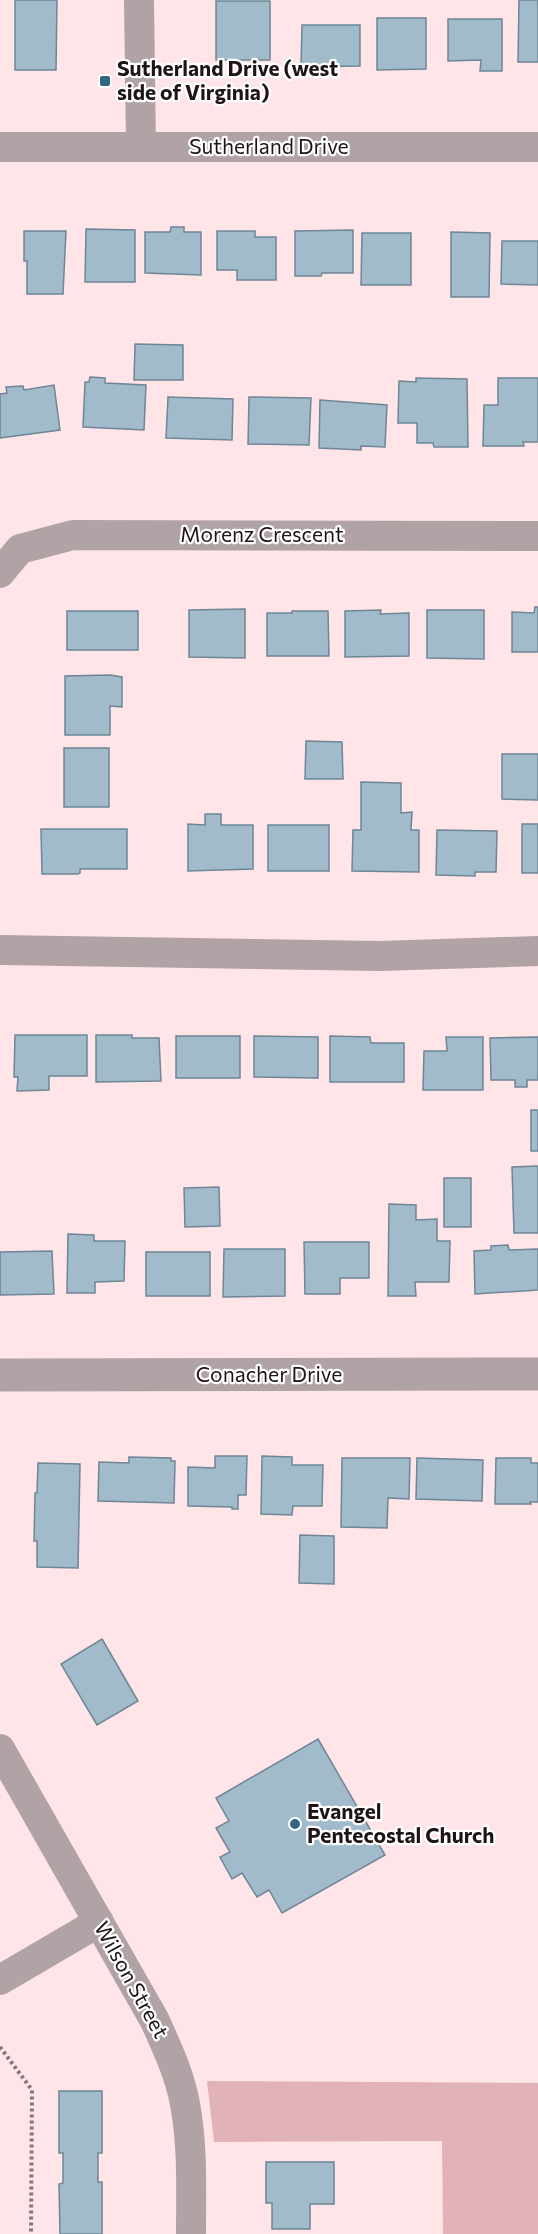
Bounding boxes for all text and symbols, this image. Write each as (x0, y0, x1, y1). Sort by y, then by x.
place label: Sutherland Drive (west side of Virginia) (117, 55, 338, 104)
marker: Sutherland Drive (west side of Virginia) (98, 74, 112, 88)
street label: Sutherland Drive (189, 133, 349, 158)
street label: Morenz Crescent (180, 521, 344, 546)
street label: Conacher Drive (196, 1361, 342, 1386)
place label: Evangel Pentecostal Church (307, 1798, 494, 1847)
marker: Evangel Pentecostal Church (288, 1817, 302, 1831)
street label: Wilson Street (90, 1917, 175, 2042)

